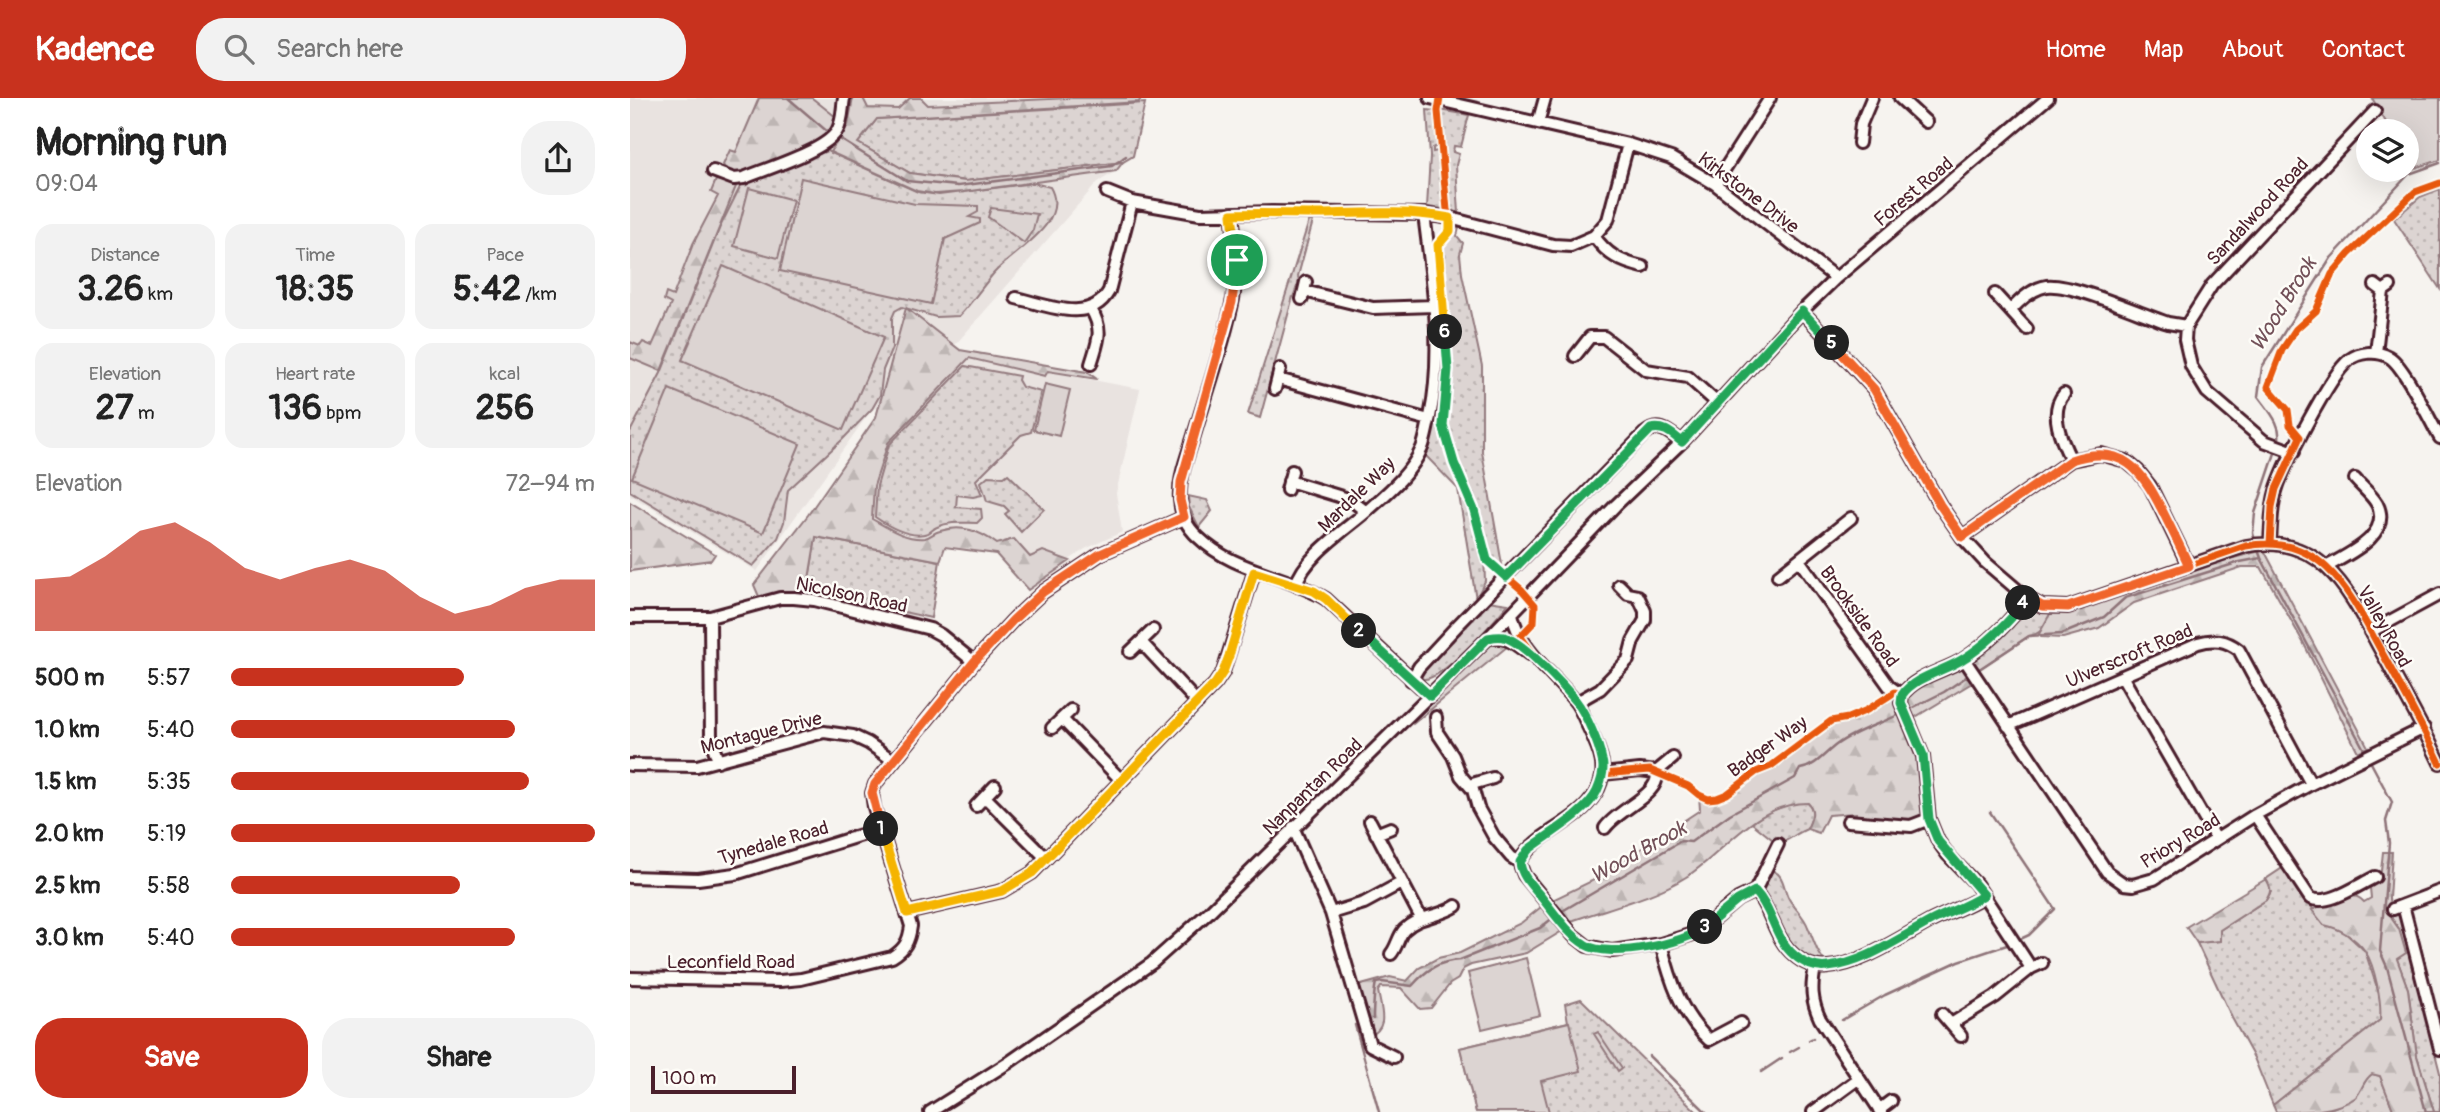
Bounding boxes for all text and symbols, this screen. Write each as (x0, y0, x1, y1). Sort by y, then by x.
search box (196, 18, 686, 81)
text: Kadence (35, 29, 154, 70)
icon: search (220, 30, 258, 68)
text: Search here (276, 33, 403, 65)
text: Home (2045, 35, 2106, 64)
text: Map (2144, 35, 2184, 64)
text: About (2222, 35, 2284, 64)
text: Contact (2322, 35, 2405, 64)
text: Morning run (35, 119, 227, 167)
map controls (2356, 119, 2419, 182)
button: layers (2356, 119, 2419, 182)
button: share (521, 121, 595, 195)
street label: Kirkstone Drive (1693, 147, 1804, 239)
street label: Forest Road (1869, 152, 1958, 232)
street label: Sandalwood Road (2202, 153, 2314, 271)
text: 09:04 (35, 169, 98, 198)
pin (1207, 230, 1267, 290)
icon: arrive (1218, 241, 1256, 279)
text: Distance (90, 243, 160, 267)
text: Time (295, 243, 335, 267)
text: Pace (486, 243, 524, 267)
water label: Wood Brook (2244, 250, 2324, 356)
text: 3.26 (77, 267, 144, 311)
text: 18:35 (275, 267, 355, 311)
text: 5:42 (453, 267, 521, 311)
text: km (144, 282, 173, 306)
text: /km (521, 282, 557, 306)
pin: 6 (1428, 314, 1462, 350)
text: 6 (1439, 319, 1450, 343)
pin: 5 (1814, 326, 1850, 360)
text: 5 (1826, 330, 1837, 354)
text: Elevation (89, 362, 161, 386)
text: Heart rate (275, 362, 355, 386)
text: kcal (490, 362, 520, 386)
text: 27 (95, 386, 134, 430)
text: 136 (269, 386, 322, 430)
text: 256 (476, 386, 534, 430)
text: m (134, 401, 155, 425)
text: bpm (322, 401, 361, 425)
street label: Mardale Way (1313, 452, 1400, 537)
text: Elevation (35, 469, 123, 498)
text: 72–94 m (506, 469, 595, 498)
street label: Brookside Road (1814, 561, 1904, 672)
street label: Nicolson Road (794, 571, 910, 618)
street label: Valley Road (2352, 581, 2416, 672)
pin: 4 (2006, 586, 2040, 620)
text: 4 (2017, 590, 2028, 614)
pin: 2 (1342, 614, 1376, 648)
text: 2 (1353, 618, 1364, 642)
street label: Ulverscroft Road (2062, 618, 2196, 693)
text: 500 m (35, 663, 104, 692)
text: 5:57 (147, 663, 190, 692)
street label: Montague Drive (698, 706, 825, 760)
street label: Badger Way (1723, 711, 1812, 783)
text: 1.0 km (35, 715, 100, 744)
text: 5:40 (147, 715, 195, 744)
street label: Nanpantan Road (1258, 733, 1368, 840)
text: 1.5 km (35, 767, 97, 796)
text: 5:35 (147, 767, 191, 796)
street label: Priory Road (2136, 808, 2225, 874)
pin: 1 (863, 812, 898, 846)
water label: Wood Brook (1585, 814, 1693, 890)
street label: Tynedale Road (715, 816, 831, 870)
text: 1 (877, 816, 884, 840)
text: 2.0 km (35, 819, 104, 848)
text: 5:19 (147, 819, 186, 848)
text: 2.5 km (35, 871, 100, 900)
text: 5:58 (147, 871, 190, 900)
pin: 3 (1688, 910, 1722, 944)
text: 3 (1699, 914, 1710, 938)
text: 3.0 km (35, 923, 104, 952)
text: 5:40 (147, 923, 195, 952)
street label: Leconfield Road (667, 950, 795, 974)
button: Save (35, 1018, 308, 1098)
button: Share (322, 1018, 595, 1098)
scale bar (651, 1063, 796, 1095)
text: 100 m (662, 1066, 716, 1090)

